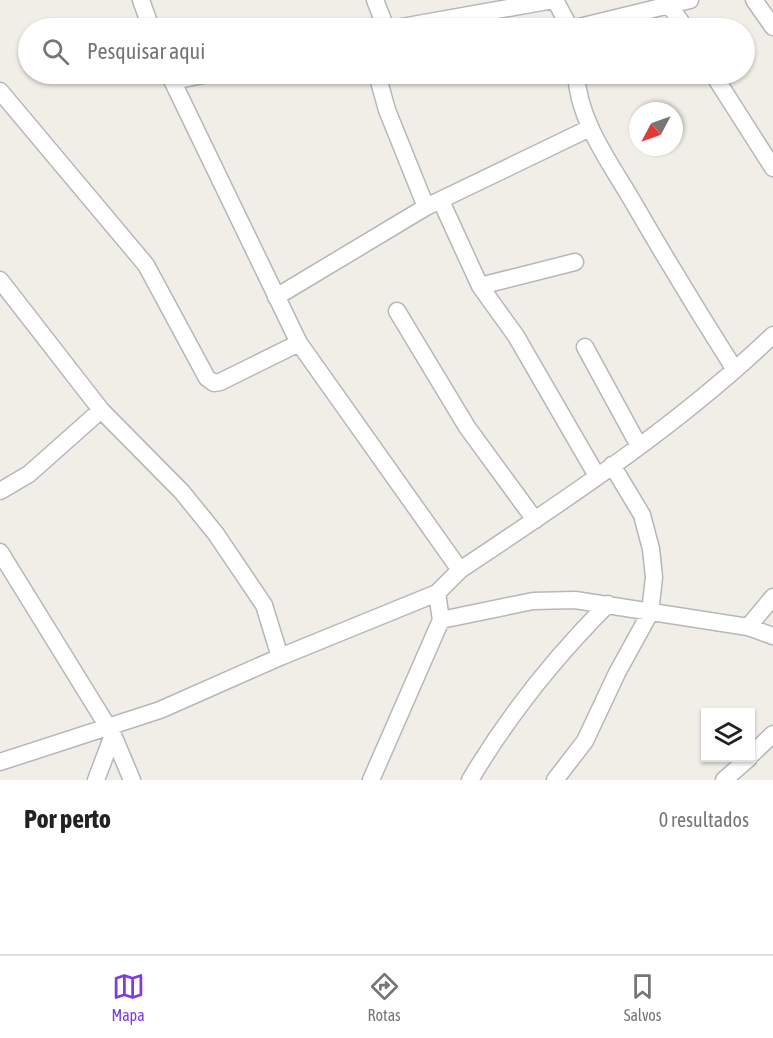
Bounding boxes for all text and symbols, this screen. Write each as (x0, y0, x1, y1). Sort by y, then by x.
search box (18, 18, 755, 84)
icon: search (39, 35, 72, 68)
text: Pesquisar aqui (87, 38, 205, 64)
north arrow (629, 102, 683, 156)
map controls (701, 708, 755, 762)
button: layers (701, 708, 755, 762)
text: Por perto (24, 804, 111, 834)
text: 0 resultados (659, 808, 749, 831)
tab: Mapa (111, 970, 145, 1024)
tab: Rotas (368, 970, 401, 1024)
tab: Salvos (624, 970, 662, 1024)

